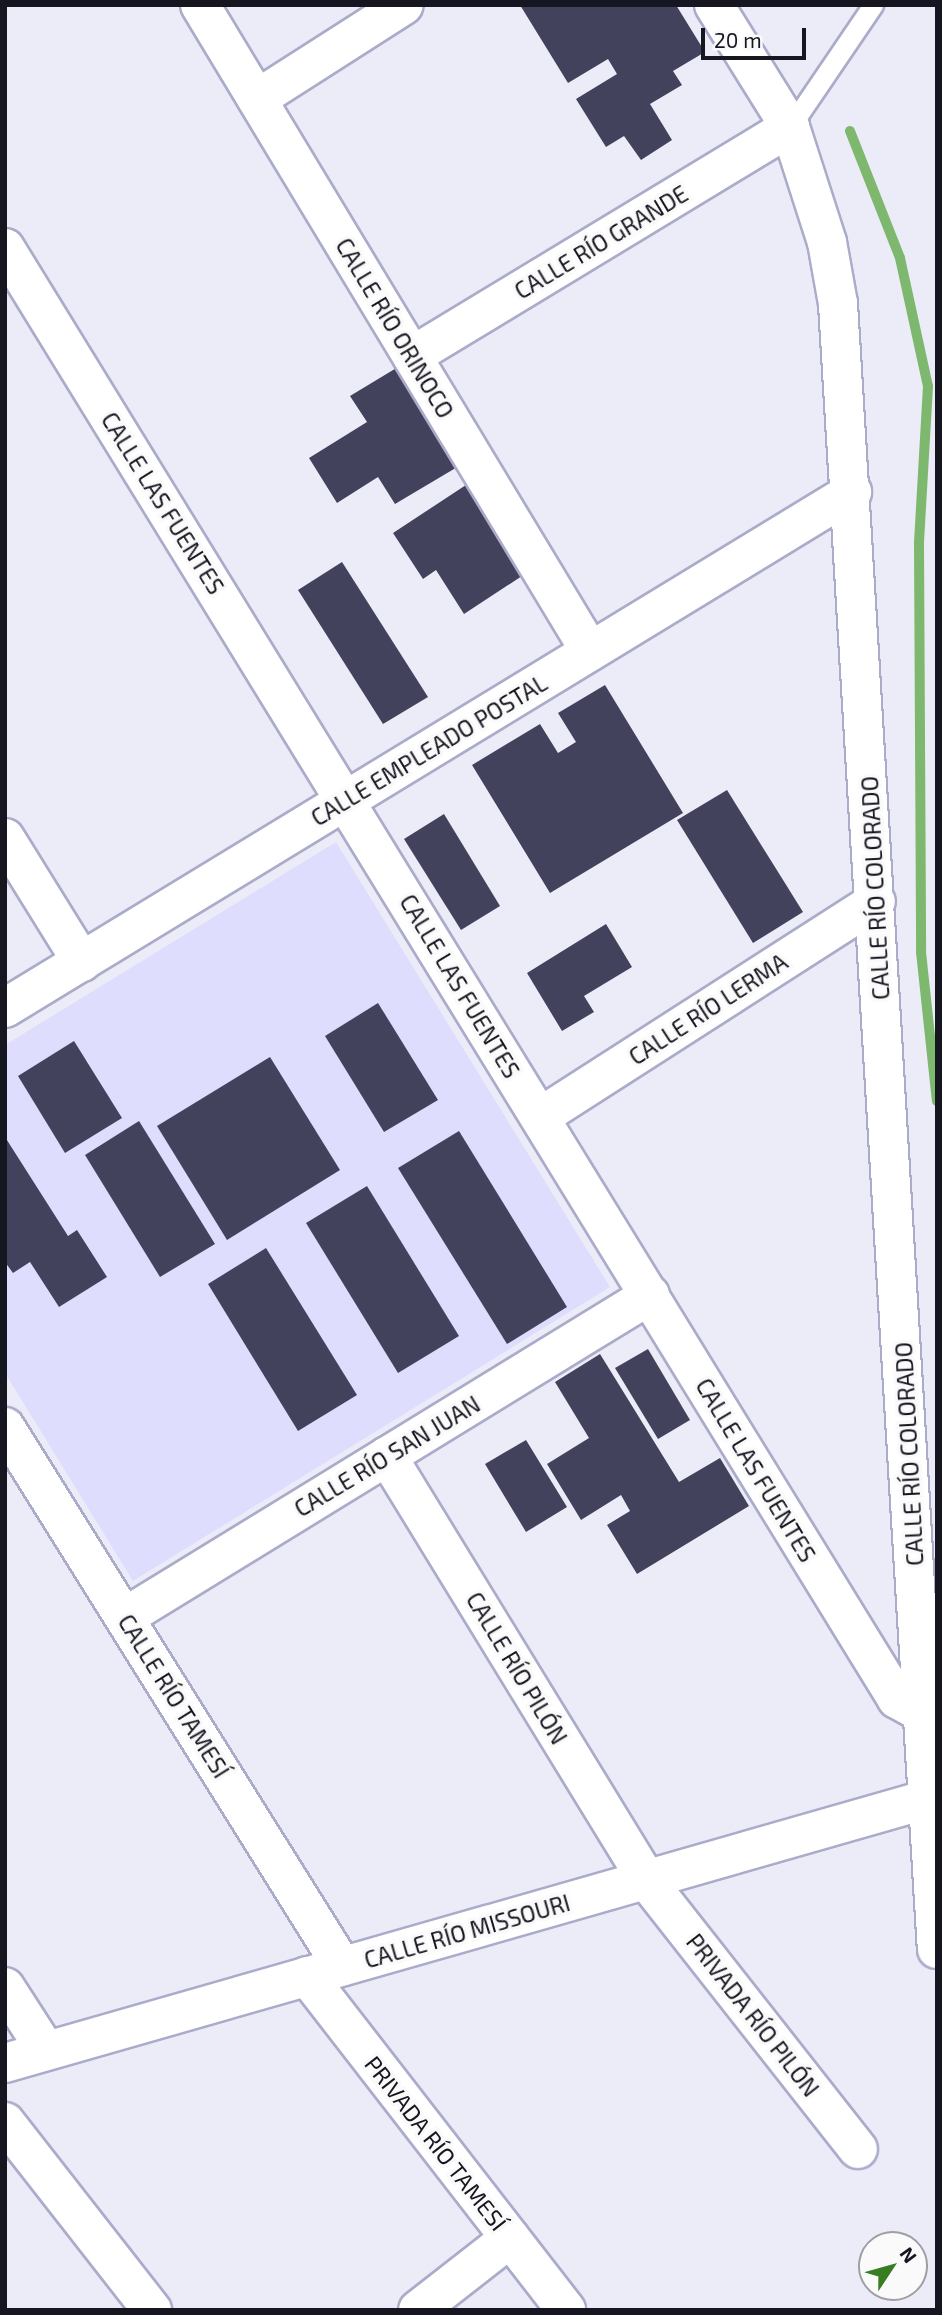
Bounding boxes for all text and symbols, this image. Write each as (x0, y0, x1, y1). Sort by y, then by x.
scale bar (704, 14, 809, 58)
text: 20 m (714, 27, 762, 52)
street label: CALLE RÍO GRANDE (509, 179, 693, 305)
street label: CALLE RÍO ORINOCO (330, 233, 460, 423)
street label: CALLE LAS FUENTES (96, 407, 230, 599)
street label: CALLE EMPLEADO POSTAL (306, 669, 552, 831)
street label: CALLE RÍO COLORADO (855, 775, 895, 1001)
street label: CALLE LAS FUENTES (394, 889, 526, 1083)
street label: CALLE RÍO LERMA (624, 948, 792, 1070)
street label: CALLE RÍO COLORADO (889, 1341, 929, 1567)
street label: CALLE LAS FUENTES (690, 1373, 822, 1567)
street label: CALLE RÍO SAN JUAN (289, 1390, 485, 1522)
street label: CALLE RÍO PILÓN (461, 1587, 573, 1749)
street label: CALLE RÍO TAMESÍ (112, 1609, 236, 1783)
street label: CALLE RÍO MISSOURI (361, 1888, 573, 1974)
street label: PRIVADA RÍO PILÓN (681, 1928, 825, 2102)
street label: PRIVADA RÍO TAMESÍ (359, 2050, 513, 2236)
north arrow (858, 2231, 928, 2301)
text: N (895, 2242, 922, 2267)

